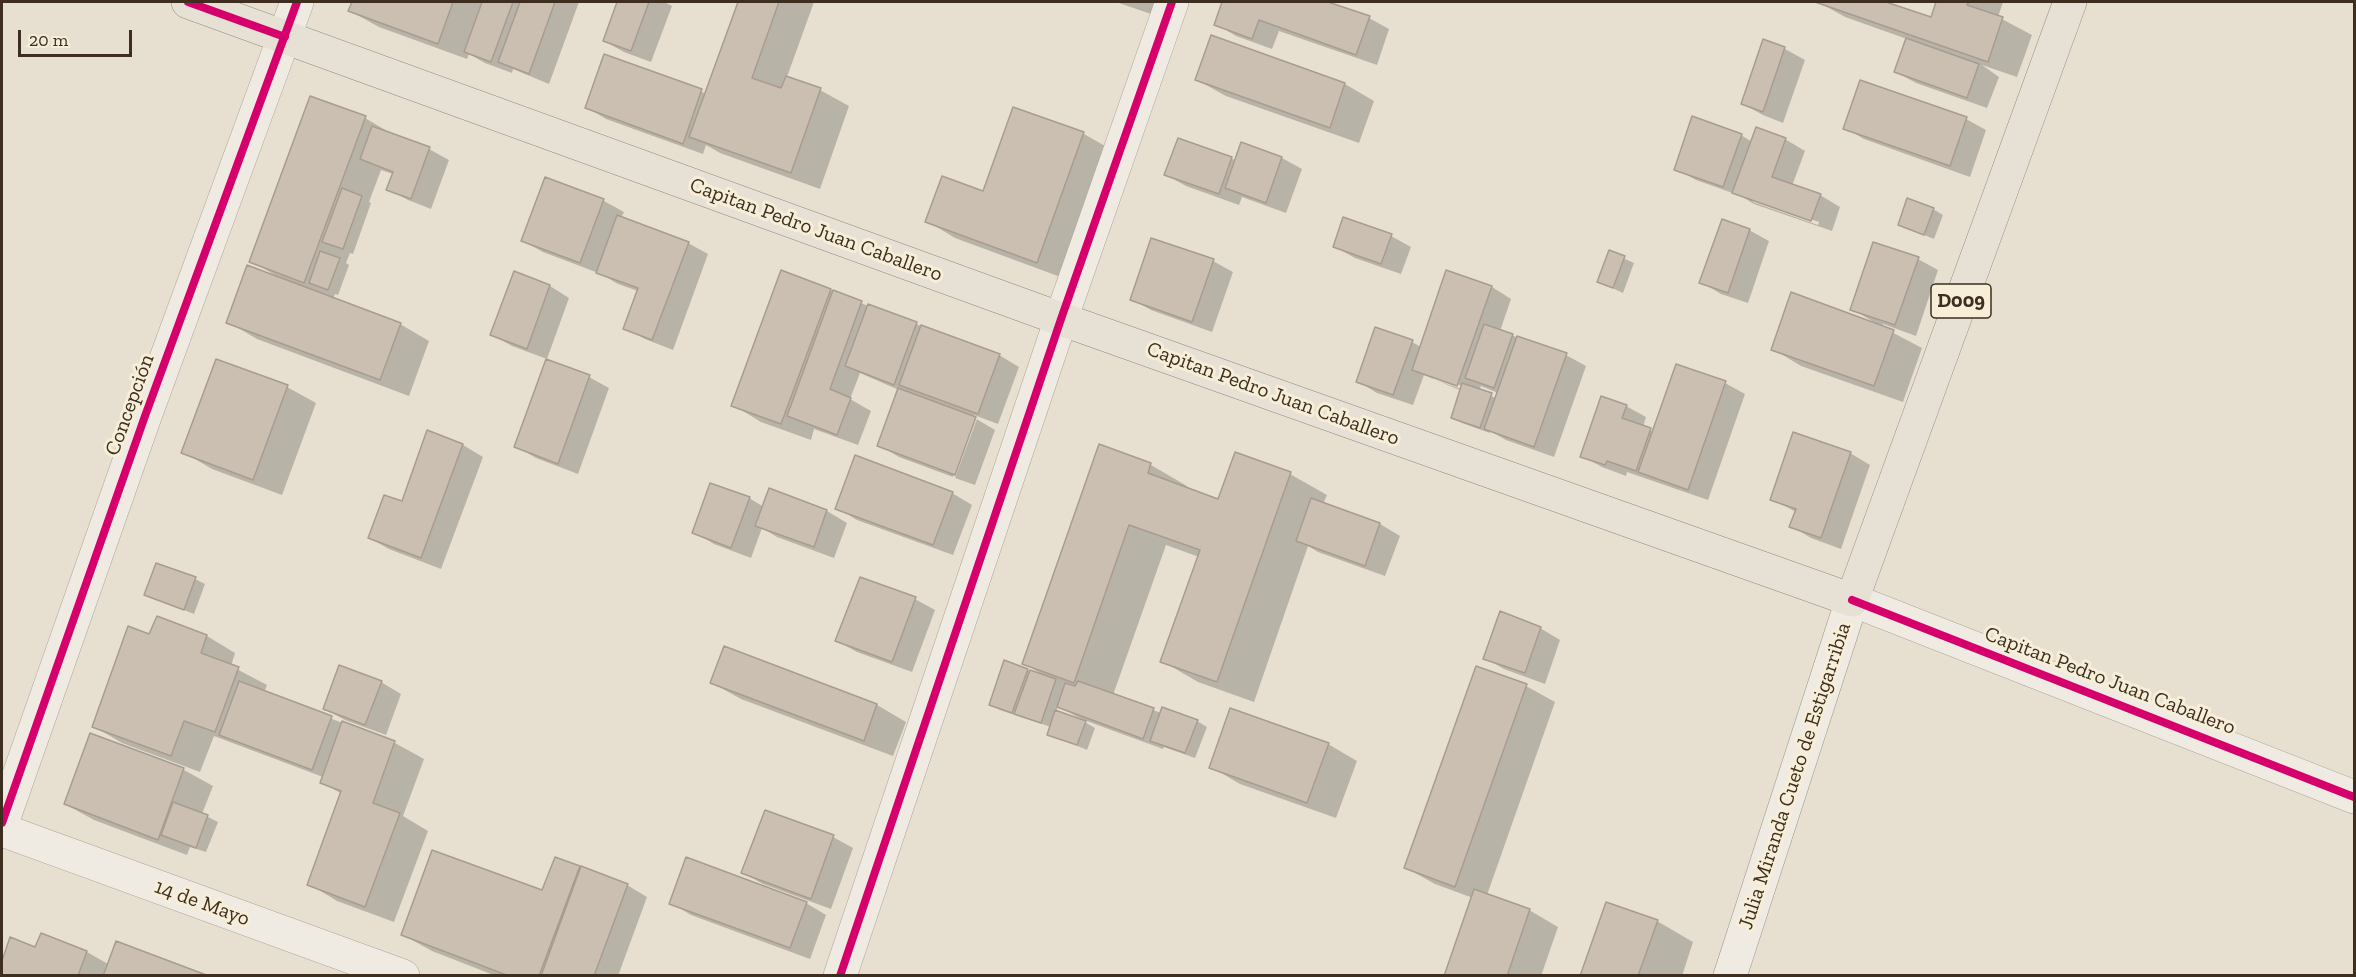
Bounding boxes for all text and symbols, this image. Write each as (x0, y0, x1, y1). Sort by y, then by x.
scale bar (21, 18, 135, 56)
text: 20 m (29, 29, 68, 51)
street label: Capitan Pedro Juan Caballero (686, 173, 946, 287)
road number: D009 (1931, 284, 1991, 318)
street label: Capitan Pedro Juan Caballero (1143, 337, 1403, 451)
street label: Concepción (100, 351, 160, 459)
street label: Julia Miranda Cueto de Estigarribia (1733, 619, 1857, 933)
street label: Capitan Pedro Juan Caballero (1981, 621, 2239, 741)
street label: 14 de Mayo (151, 874, 253, 932)

